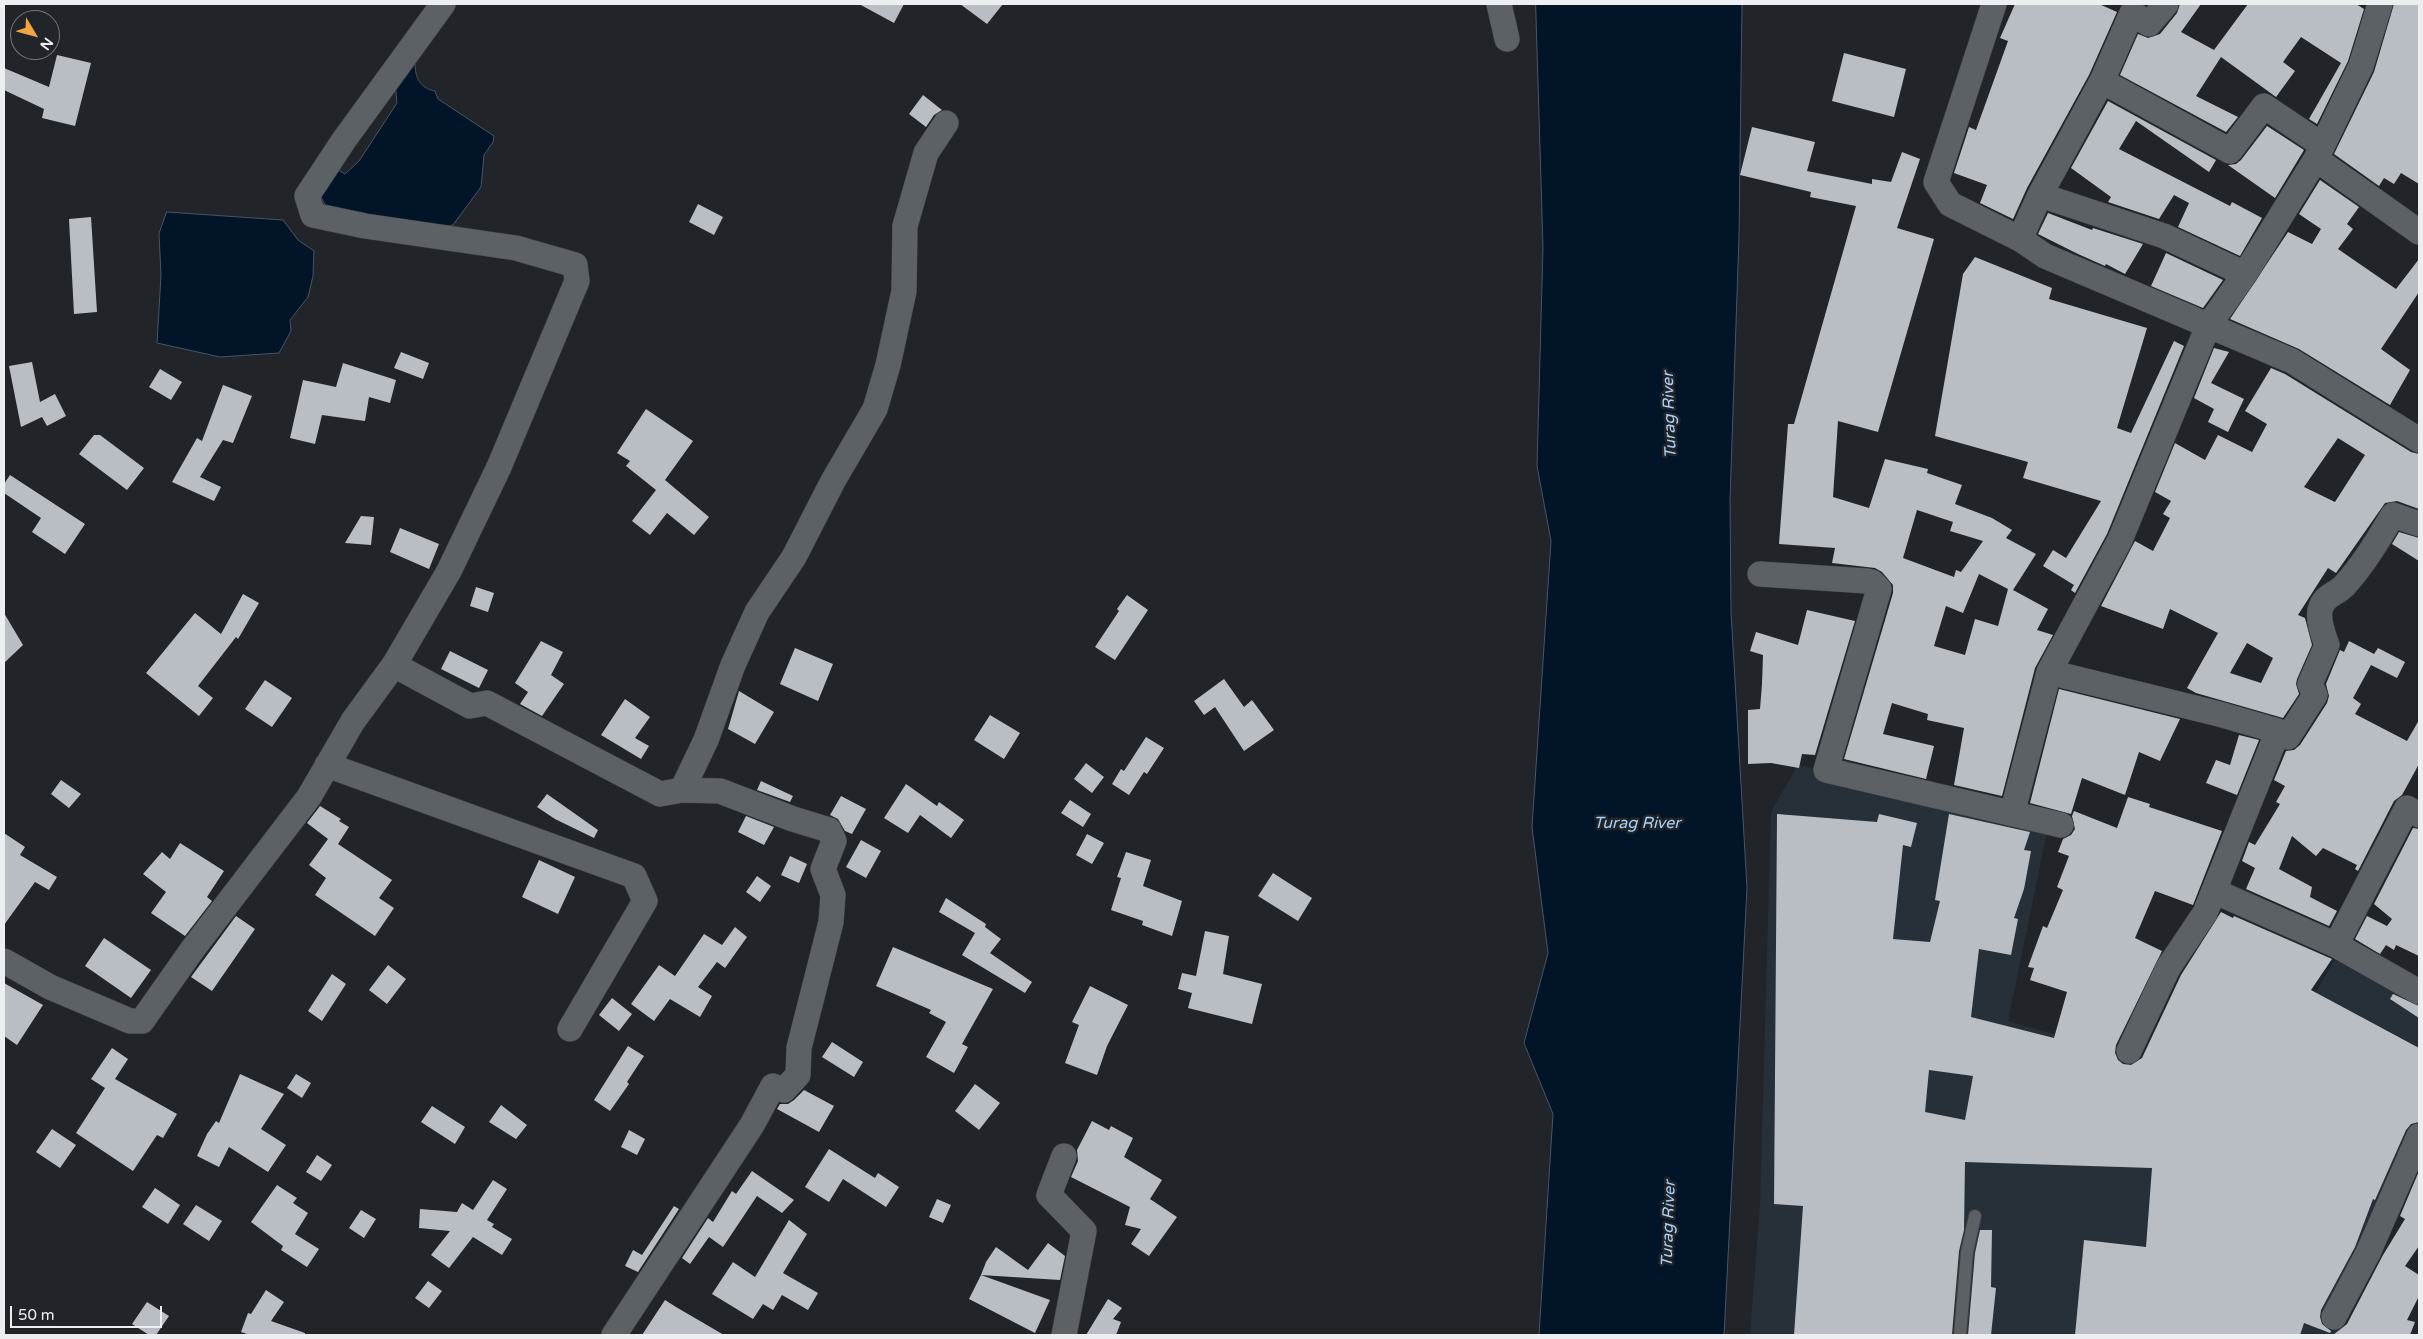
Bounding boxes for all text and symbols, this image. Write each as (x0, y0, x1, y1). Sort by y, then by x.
north arrow (10, 10, 60, 60)
text: N (36, 34, 57, 53)
water label: Turag River (1659, 371, 1681, 459)
water label: Turag River (1594, 814, 1680, 834)
water label: Turag River (1658, 1180, 1680, 1268)
scale bar (12, 1296, 165, 1328)
text: 50 m (18, 1306, 55, 1324)

